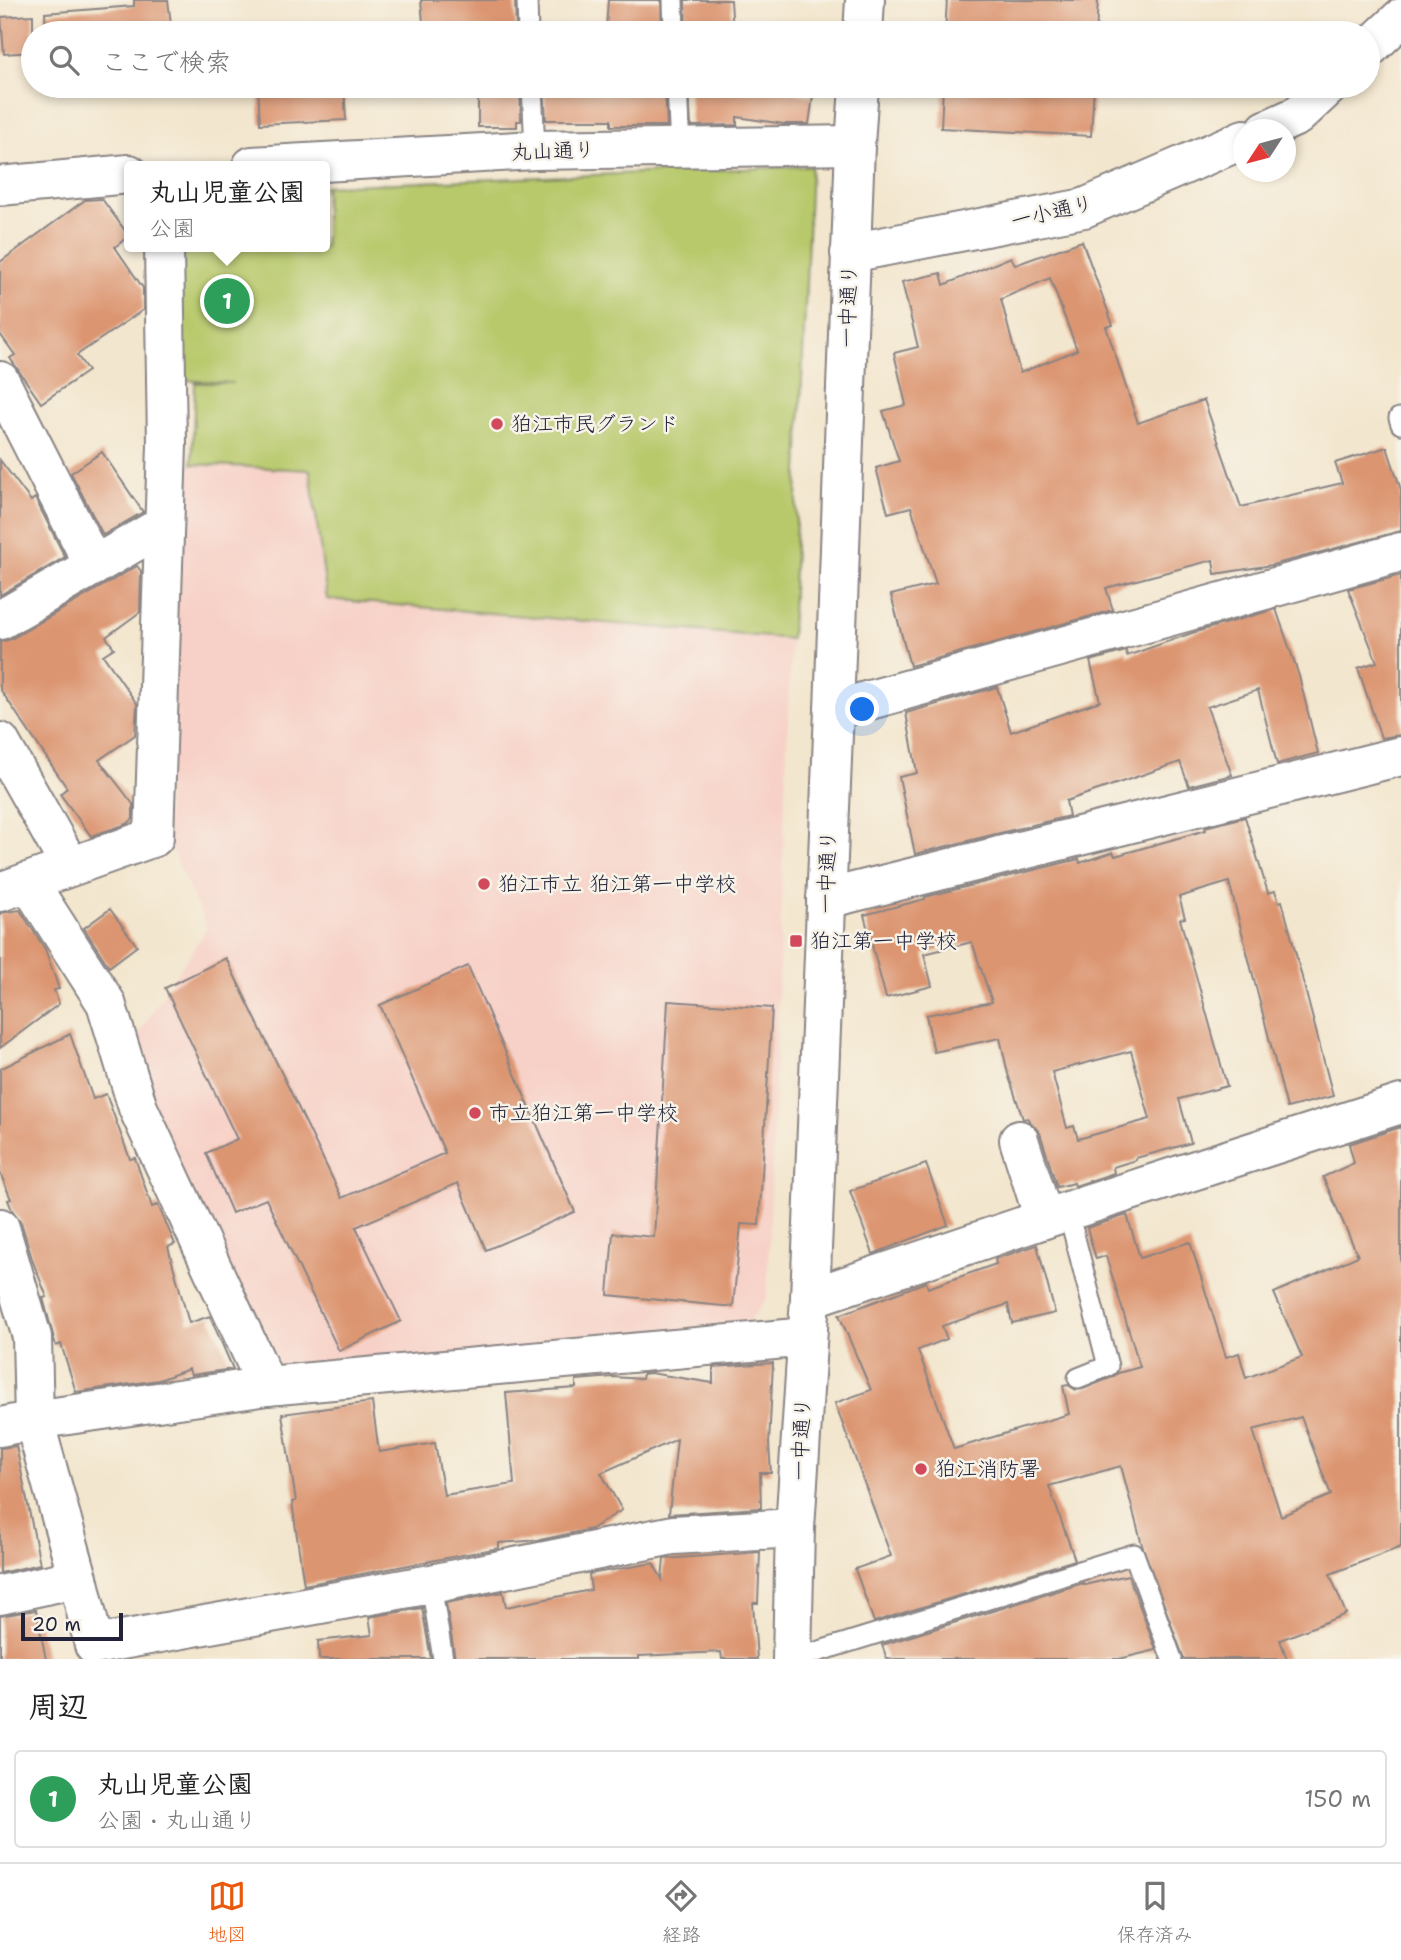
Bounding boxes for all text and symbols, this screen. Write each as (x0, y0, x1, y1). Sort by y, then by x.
search box (21, 21, 1380, 98)
icon: search (45, 41, 83, 79)
text: ここで検索 (101, 44, 231, 79)
north arrow (1233, 119, 1296, 182)
street label: 丸山通り (511, 136, 595, 166)
popup (124, 161, 330, 252)
text: 丸山児童公園 (149, 174, 305, 209)
street label: 一小通り (1008, 189, 1096, 235)
text: 公園 (149, 213, 195, 243)
street label: 一中通り (833, 264, 863, 348)
pin: 1 (204, 275, 250, 327)
place label: 狛江市民グランド (511, 410, 679, 438)
marker: 狛江市民グランド (489, 416, 505, 432)
your location (845, 692, 879, 726)
street label: 一中通り (812, 830, 842, 914)
place label: 狛江市立 狛江第一中学校 (498, 870, 736, 898)
marker: 狛江市立 狛江第一中学校 (476, 876, 492, 892)
place label: 狛江第一中学校 (810, 927, 957, 955)
marker: 狛江第一中学校 (788, 933, 804, 949)
place label: 市立狛江第一中学校 (489, 1099, 678, 1127)
marker: 市立狛江第一中学校 (467, 1105, 483, 1121)
street label: 一中通り (785, 1396, 817, 1482)
place label: 狛江消防署 (935, 1455, 1040, 1483)
marker: 狛江消防署 (913, 1461, 929, 1477)
scale bar (21, 1610, 122, 1642)
text: 20 m (32, 1612, 81, 1637)
text: 周辺 (28, 1686, 88, 1727)
text: 丸山児童公園 (97, 1766, 253, 1801)
text: 1 (48, 1784, 58, 1814)
text: 150 m (1304, 1784, 1371, 1814)
text: 公園 · 丸山通り (97, 1805, 257, 1835)
tab: 地図 (208, 1877, 246, 1947)
tab: 経路 (662, 1877, 701, 1947)
tab: 保存済み (1117, 1877, 1193, 1947)

